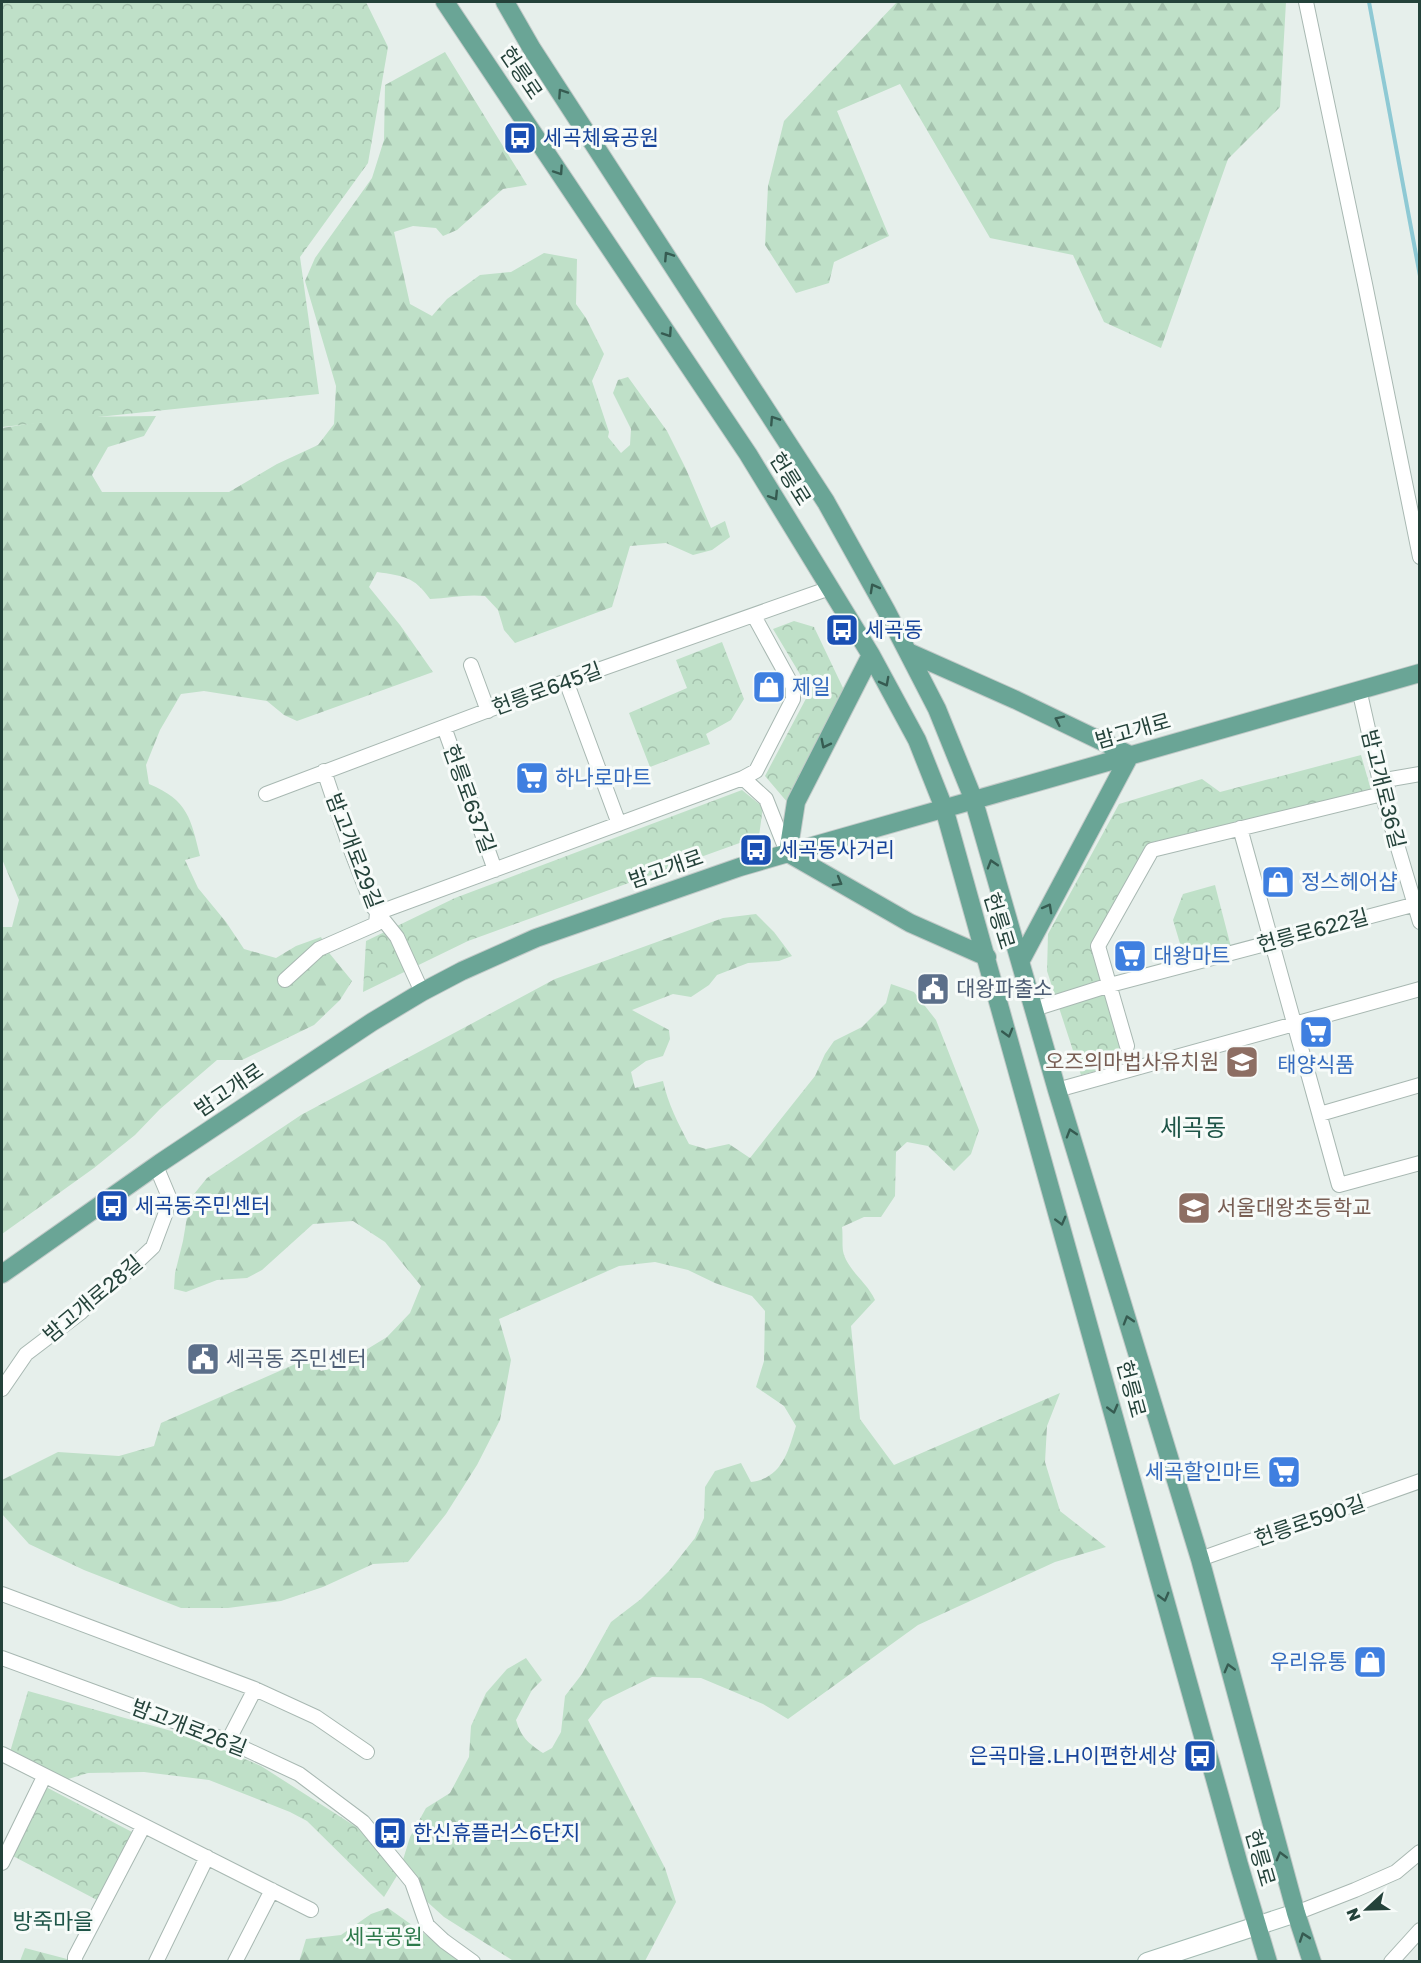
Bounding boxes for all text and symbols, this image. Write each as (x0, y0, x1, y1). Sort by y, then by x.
street label: 헌릉로 (495, 41, 549, 104)
one-way arrow (557, 89, 569, 99)
bus stop icon: 세곡체육공원 (502, 120, 538, 156)
place label: 세곡체육공원 (543, 124, 659, 150)
one-way arrow (552, 165, 564, 175)
one-way arrow (664, 252, 676, 262)
one-way arrow (660, 327, 672, 337)
one-way arrow (769, 416, 781, 426)
street label: 헌릉로 (764, 447, 817, 510)
one-way arrow (767, 490, 779, 500)
one-way arrow (869, 584, 881, 594)
bus stop icon: 세곡동 (824, 612, 860, 648)
place label: 세곡동 (865, 616, 923, 642)
street label: 헌릉로645길 (488, 656, 605, 720)
shop icon: 제일 (751, 669, 787, 705)
place label: 제일 (792, 673, 831, 699)
one-way arrow (878, 675, 889, 686)
street label: 밤고개로 (1092, 707, 1173, 753)
one-way arrow (1054, 716, 1065, 728)
street label: 밤고개로36길 (1357, 727, 1411, 851)
one-way arrow (820, 738, 832, 749)
street label: 헌릉로637길 (438, 741, 502, 856)
supermarket icon: 하나로마트 (514, 760, 550, 796)
place label: 하나로마트 (555, 764, 652, 790)
street label: 밤고개로29길 (321, 789, 389, 912)
bus stop icon: 세곡동사거리 (738, 832, 774, 868)
place label: 세곡동사거리 (779, 836, 895, 862)
street label: 밤고개로 (625, 843, 706, 893)
one-way arrow (987, 859, 999, 870)
shop icon: 정스헤어샵 (1260, 864, 1296, 900)
place label: 정스헤어샵 (1301, 868, 1398, 894)
one-way arrow (832, 875, 842, 886)
street label: 헌릉로 (979, 889, 1021, 952)
street label: 헌릉로622길 (1254, 903, 1371, 957)
one-way arrow (1041, 904, 1052, 914)
supermarket icon: 대왕마트 (1112, 938, 1148, 974)
place label: 대왕마트 (1153, 942, 1230, 968)
public building icon: 대왕파출소 (915, 971, 951, 1007)
place label: 대왕파출소 (956, 975, 1053, 1001)
supermarket icon: 태양식품 (1298, 1014, 1334, 1050)
one-way arrow (1001, 1027, 1013, 1038)
school or university icon: 오즈의마법사유치원 (1224, 1044, 1260, 1080)
place label: 오즈의마법사유치원 (1045, 1048, 1219, 1074)
place label: 태양식품 (1277, 1051, 1355, 1077)
street label: 밤고개로 (189, 1057, 268, 1122)
district label: 세곡동 (1160, 1112, 1226, 1141)
one-way arrow (1065, 1128, 1078, 1139)
bus stop icon: 세곡동주민센터 (94, 1188, 130, 1224)
school or university icon: 서울대왕초등학교 (1176, 1190, 1212, 1226)
place label: 세곡동주민센터 (135, 1192, 270, 1218)
place label: 서울대왕초등학교 (1217, 1194, 1372, 1220)
one-way arrow (1054, 1215, 1066, 1226)
street label: 밤고개로28길 (37, 1249, 147, 1347)
one-way arrow (1123, 1315, 1135, 1326)
public building icon: 세곡동 주민센터 (185, 1341, 221, 1377)
place label: 세곡동 주민센터 (226, 1345, 367, 1371)
street label: 헌릉로 (1112, 1357, 1152, 1420)
one-way arrow (1106, 1403, 1118, 1414)
supermarket icon: 세곡할인마트 (1266, 1454, 1302, 1490)
place label: 세곡할인마트 (1145, 1458, 1261, 1484)
street label: 헌릉로590길 (1251, 1489, 1368, 1551)
one-way arrow (1157, 1591, 1169, 1602)
shop icon: 우리유통 (1352, 1644, 1388, 1680)
place label: 우리유통 (1270, 1648, 1347, 1674)
one-way arrow (1224, 1663, 1237, 1673)
street label: 밤고개로26길 (128, 1693, 251, 1761)
bus stop icon: 은곡마을.LH이편한세상 (1182, 1738, 1218, 1774)
place label: 은곡마을.LH이편한세상 (969, 1742, 1177, 1768)
bus stop icon: 한신휴플러스6단지 (372, 1815, 408, 1851)
place label: 한신휴플러스6단지 (413, 1819, 580, 1845)
street label: 헌릉로 (1240, 1826, 1281, 1889)
one-way arrow (1275, 1852, 1288, 1862)
north arrow (1337, 1879, 1397, 1939)
text: N (1342, 1905, 1365, 1924)
district label: 방죽마을 (13, 1907, 93, 1934)
park label: 세곡공원 (345, 1923, 423, 1949)
one-way arrow (1299, 1932, 1312, 1943)

